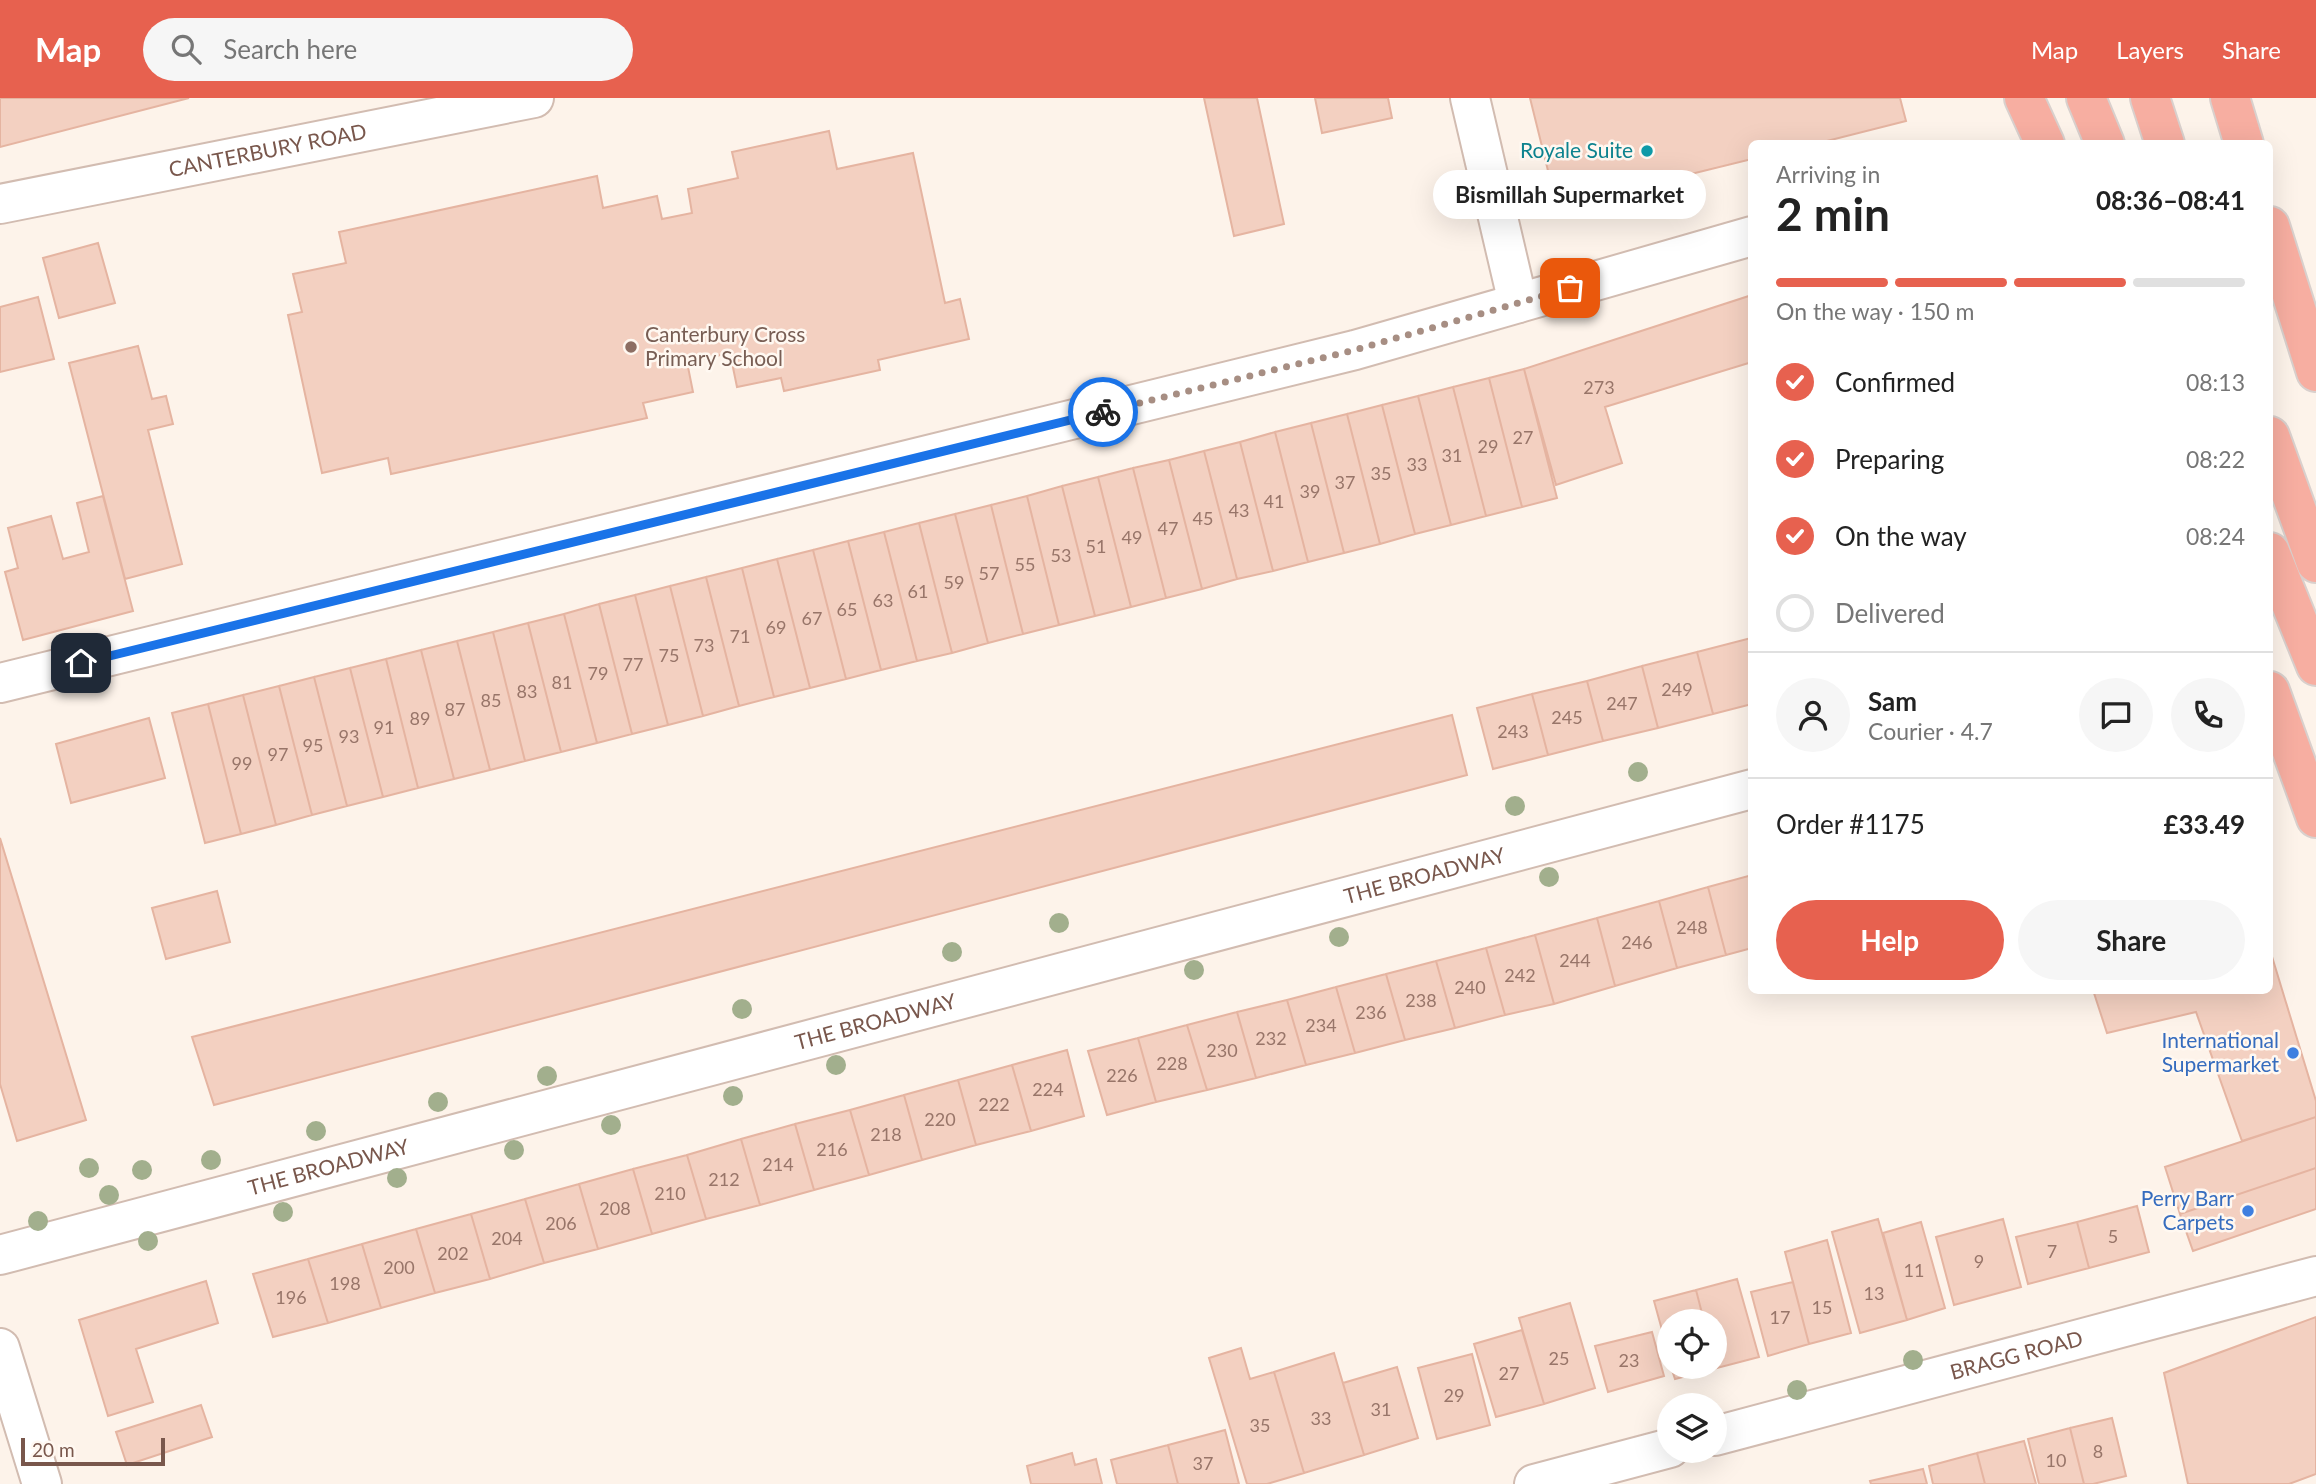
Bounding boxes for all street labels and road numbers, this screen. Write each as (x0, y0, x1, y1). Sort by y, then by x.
street label: CANTERBURY ROAD (166, 118, 368, 181)
street label: THE BROADWAY (1341, 841, 1508, 908)
street label: THE BROADWAY (792, 987, 959, 1054)
street label: THE BROADWAY (245, 1133, 412, 1200)
street label: BRAGG ROAD (1947, 1325, 2085, 1384)

